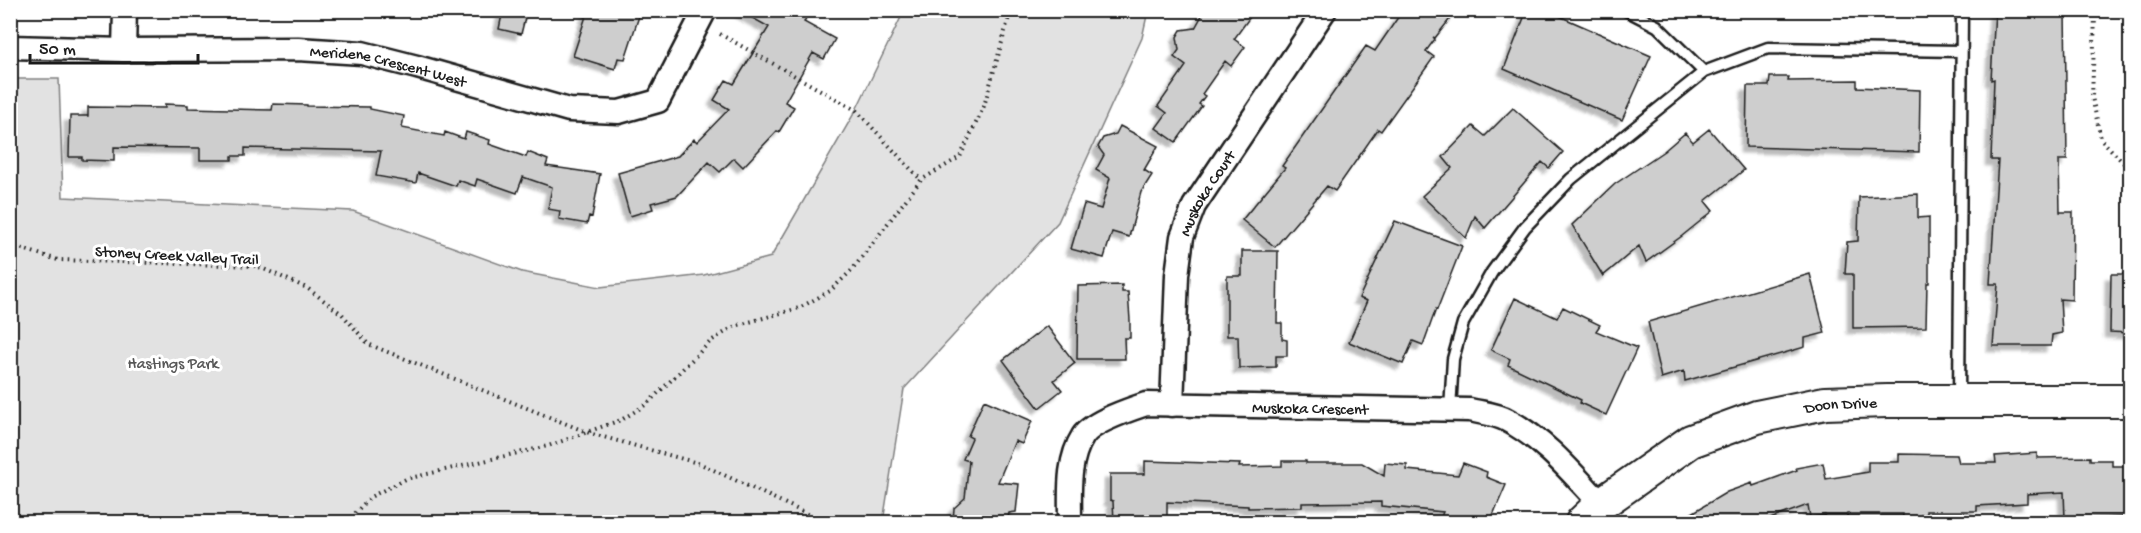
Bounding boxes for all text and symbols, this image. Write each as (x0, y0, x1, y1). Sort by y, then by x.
scale bar (30, 27, 198, 65)
text: 50 m (39, 40, 76, 61)
street label: Meridene Crescent West (309, 44, 469, 94)
street label: Muskoka Court (1177, 147, 1242, 240)
street label: Stoney Creek Valley Trail (94, 244, 259, 271)
park label: Hastings Park (128, 356, 220, 375)
street label: Doon Drive (1802, 395, 1878, 420)
street label: Muskoka Crescent (1252, 400, 1370, 421)

